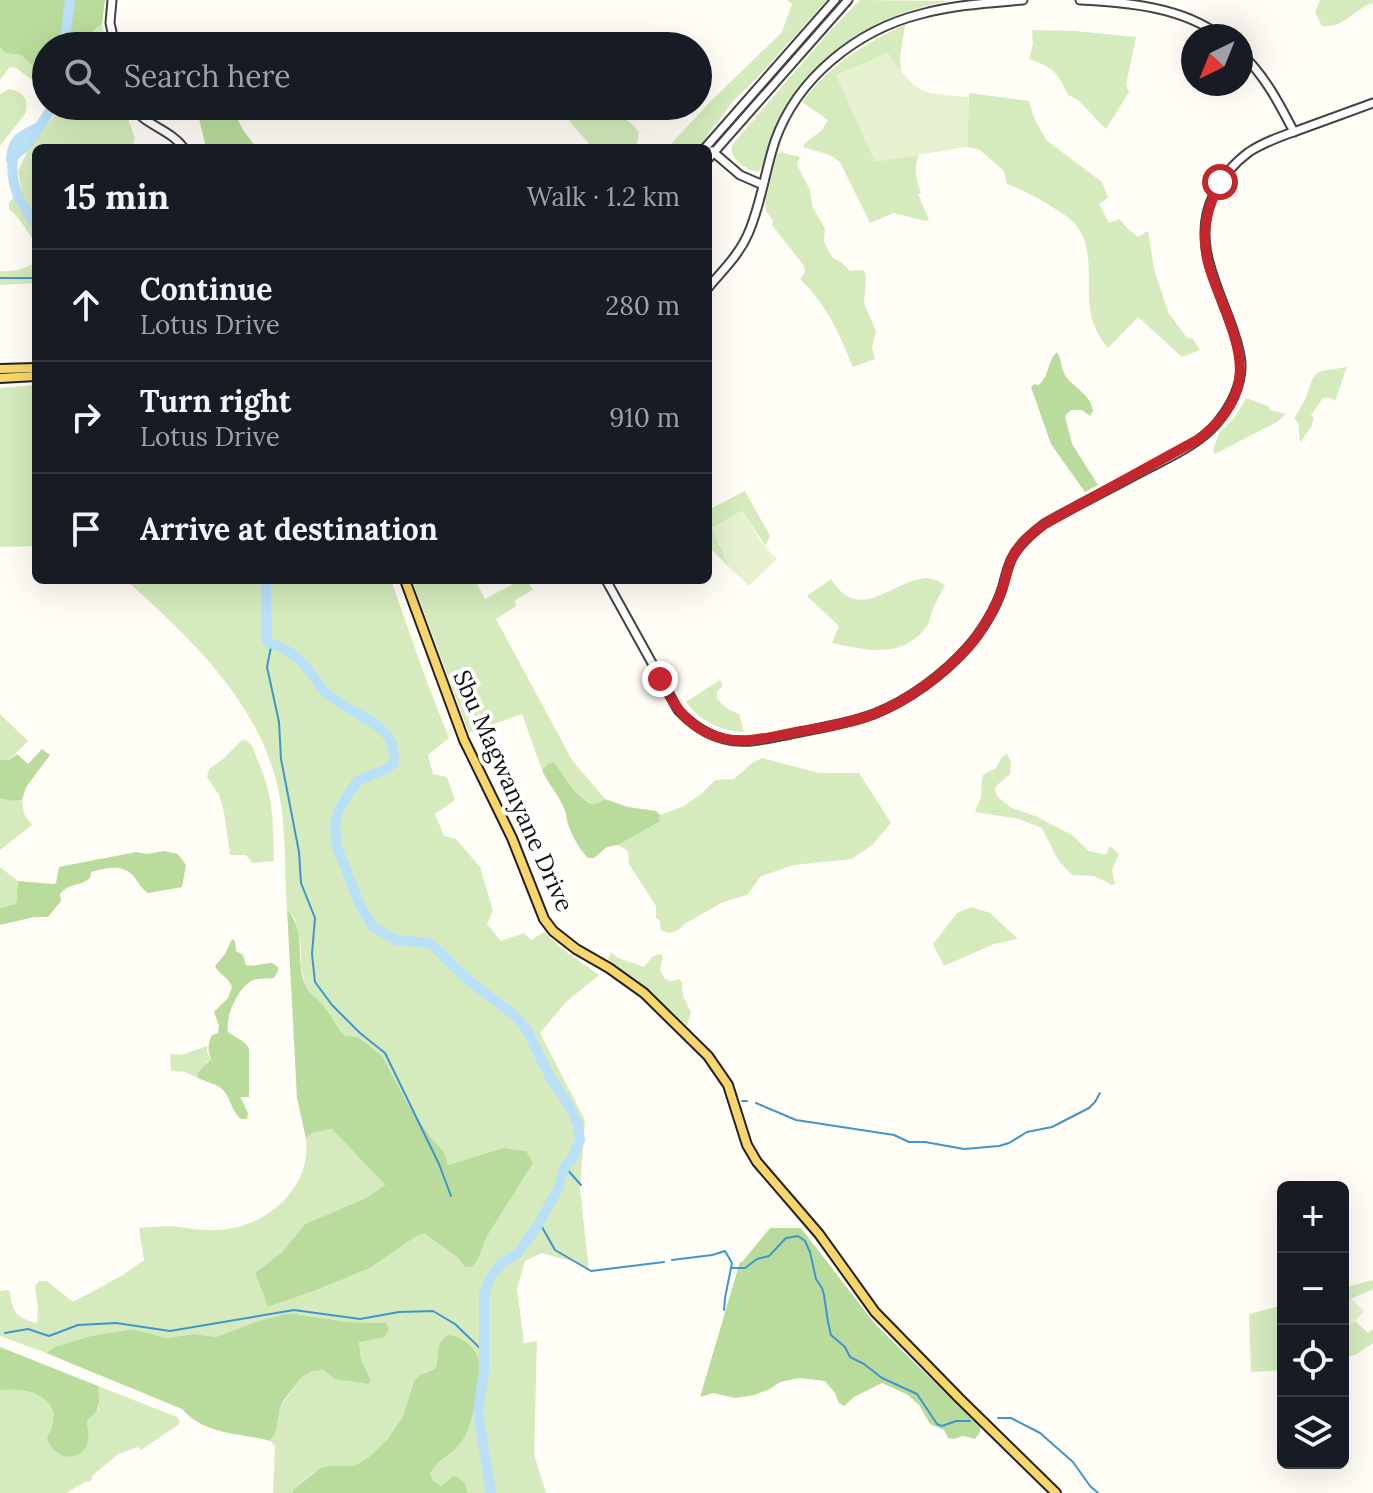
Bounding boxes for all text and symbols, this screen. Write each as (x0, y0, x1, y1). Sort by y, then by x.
north arrow (1181, 24, 1253, 96)
search box (32, 32, 712, 120)
icon: search (60, 54, 104, 98)
text: Search here (124, 57, 291, 95)
route start (1202, 164, 1238, 200)
text: 15 min (64, 175, 169, 218)
text: Walk · 1.2 km (527, 180, 680, 213)
text: Continue (140, 270, 272, 308)
icon: ahead (64, 283, 108, 327)
text: 280 m (605, 289, 680, 322)
text: Lotus Drive (140, 308, 280, 341)
text: Turn right (140, 382, 291, 420)
icon: right (64, 395, 108, 439)
text: 910 m (609, 401, 680, 434)
text: Lotus Drive (140, 420, 280, 453)
icon: arrive (64, 507, 108, 551)
text: Arrive at destination (140, 510, 438, 548)
route end (642, 661, 678, 697)
street label: Sbu Magwanyane Drive (446, 665, 581, 916)
map controls (1277, 1181, 1349, 1469)
button: + (1277, 1181, 1349, 1253)
button: − (1277, 1253, 1349, 1325)
button: locate (1277, 1325, 1349, 1397)
button: layers (1277, 1397, 1349, 1469)

